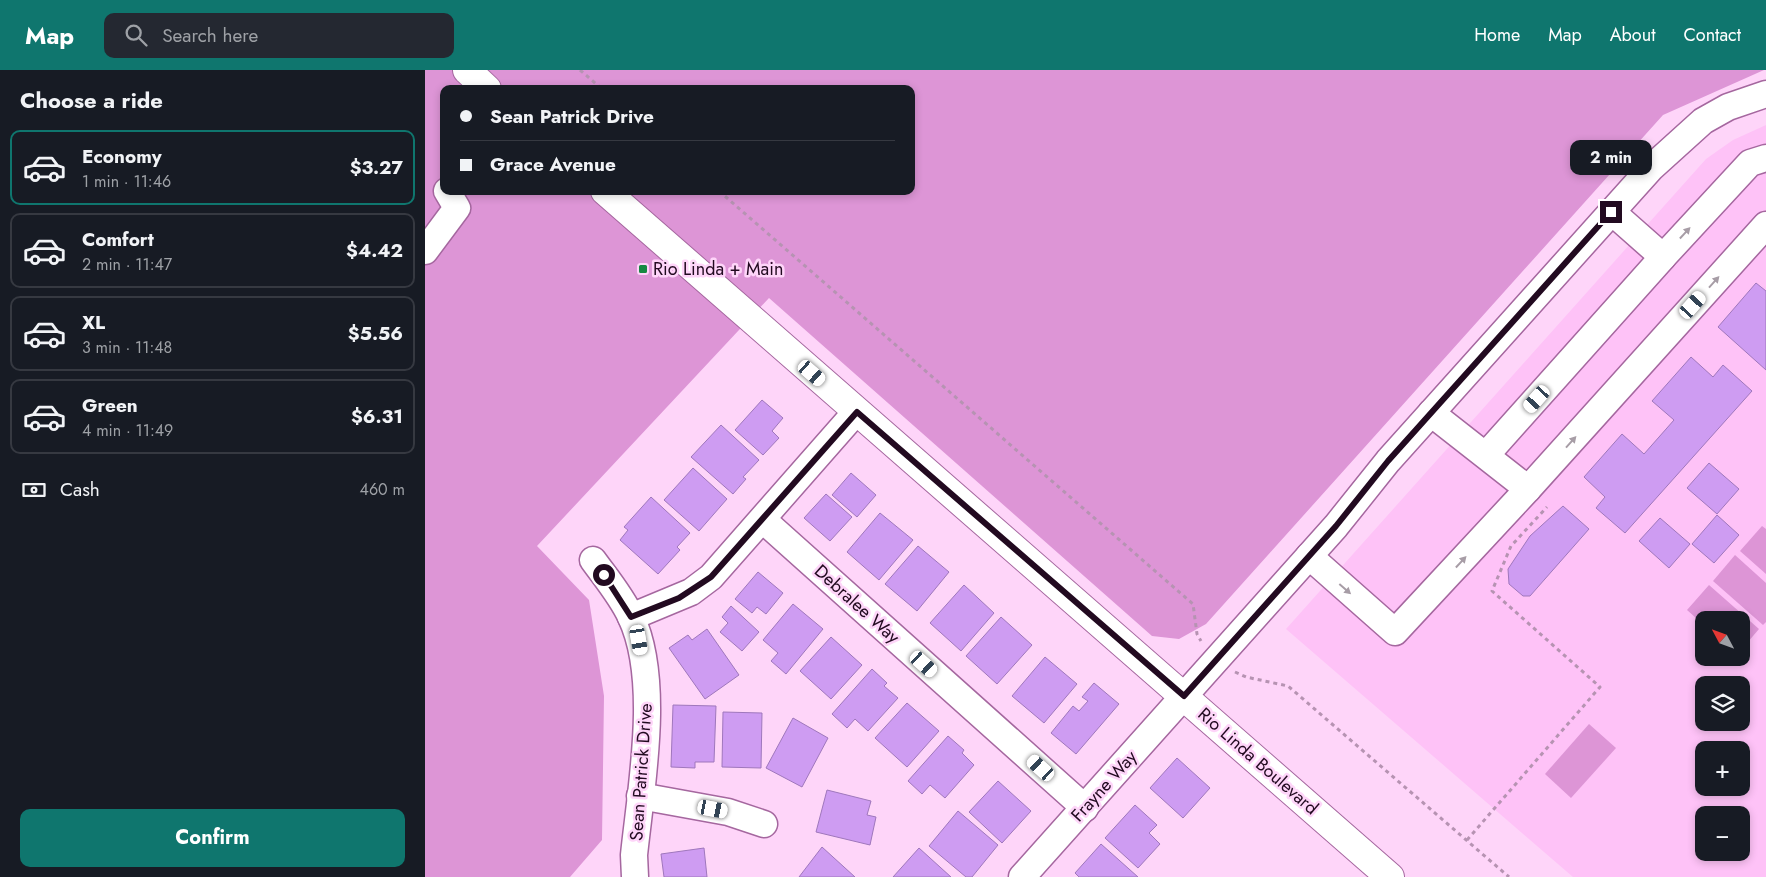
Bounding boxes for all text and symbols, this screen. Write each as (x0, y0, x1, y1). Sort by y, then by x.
search box (104, 13, 454, 58)
text: Map (25, 18, 74, 53)
icon: search (122, 21, 150, 49)
text: Search here (162, 22, 258, 49)
text: Home (1474, 22, 1520, 48)
text: Map (1548, 22, 1582, 48)
text: About (1610, 22, 1655, 48)
text: Contact (1683, 22, 1741, 48)
text: Choose a ride (20, 84, 163, 116)
text: Sean Patrick Drive (490, 103, 654, 130)
callout: 2 min (1570, 140, 1652, 174)
text: Economy (82, 143, 162, 170)
icon: car (22, 145, 67, 190)
text: 2 min (1590, 146, 1632, 169)
text: Grace Avenue (490, 151, 616, 178)
text: $3.27 (350, 154, 403, 181)
text: 1 min · 11:46 (82, 170, 171, 193)
route end (1600, 201, 1622, 223)
text: Comfort (82, 226, 154, 253)
icon: car (22, 228, 67, 273)
one-way arrow (1679, 228, 1691, 240)
text: $4.42 (346, 237, 403, 264)
text: 2 min · 11:47 (82, 253, 172, 276)
place label: Rio Linda + Main (653, 256, 783, 282)
marker: Rio Linda + Main (637, 263, 649, 275)
one-way arrow (1709, 276, 1720, 289)
car (1677, 289, 1708, 321)
text: XL (82, 309, 105, 336)
icon: car (22, 311, 67, 356)
text: $5.56 (348, 320, 403, 347)
text: 3 min · 11:48 (82, 336, 172, 359)
car (795, 357, 828, 389)
car (1521, 383, 1552, 415)
text: Green (82, 392, 138, 419)
icon: car (22, 394, 67, 439)
text: $6.31 (351, 403, 403, 430)
text: 4 min · 11:49 (82, 419, 173, 442)
one-way arrow (1565, 435, 1576, 448)
icon: cash (20, 476, 48, 504)
text: Cash (60, 476, 100, 503)
text: 460 m (360, 478, 405, 501)
one-way arrow (1455, 556, 1467, 568)
street label: Debralee Way (808, 558, 906, 650)
route start (593, 564, 615, 586)
one-way arrow (1339, 583, 1352, 594)
north arrow (1695, 611, 1750, 666)
map controls (1695, 611, 1750, 861)
car (629, 624, 648, 656)
car (907, 648, 940, 680)
button: layers (1695, 676, 1750, 731)
street label: Rio Linda Boulevard (1192, 701, 1324, 821)
street label: Sean Patrick Drive (623, 702, 659, 842)
button: + (1695, 741, 1750, 796)
street label: Frayne Way (1065, 745, 1143, 827)
car (1024, 752, 1057, 784)
car (696, 799, 729, 819)
button: − (1695, 806, 1750, 861)
button: Confirm (20, 809, 405, 867)

